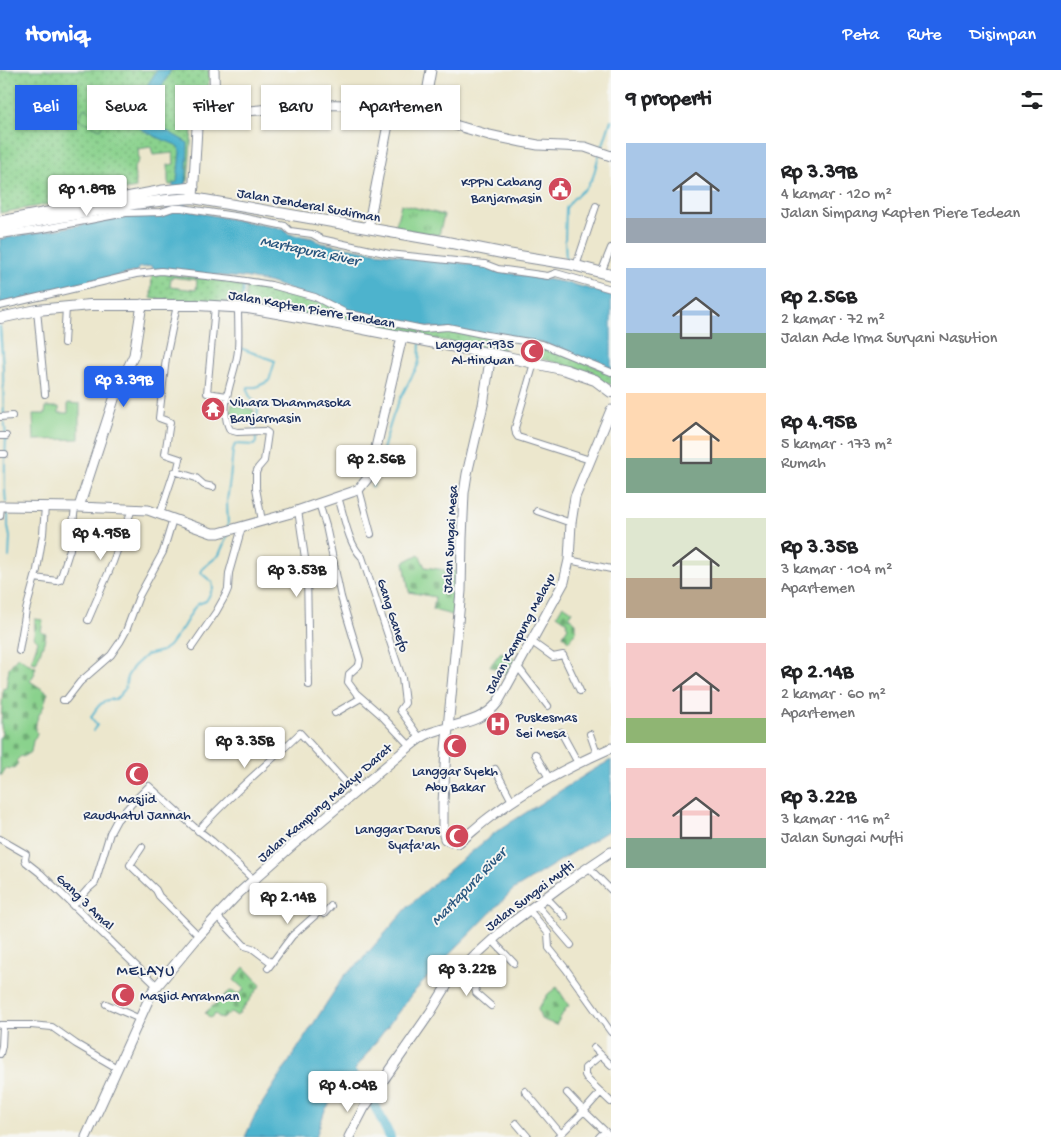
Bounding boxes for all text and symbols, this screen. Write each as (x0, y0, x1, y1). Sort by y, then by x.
text: Homiq (25, 21, 88, 50)
text: Peta (843, 25, 879, 46)
text: Rute (907, 25, 942, 46)
text: Disimpan (970, 25, 1036, 46)
chip: Beli (15, 85, 77, 130)
chip: Sewa (87, 85, 165, 130)
chip: Filter (175, 85, 251, 130)
chip: Baru (261, 85, 331, 130)
chip: Apartemen (341, 85, 460, 130)
icon: filters (1018, 86, 1046, 114)
text: 9 properti (626, 88, 712, 113)
text: Rp 3.39B (781, 161, 857, 186)
icon: home (666, 163, 726, 223)
pin: Rp 1.89B (35, 174, 139, 217)
place label: KPPN Cabang Banjarmasin (461, 175, 542, 208)
public building icon: KPPN Cabang Banjarmasin (547, 176, 573, 202)
text: Rp 1.89B (59, 181, 115, 200)
street label: Jalan Jenderal Sudirman (235, 185, 382, 228)
text: 4 kamar · 120 m² (781, 186, 892, 205)
text: Jalan Simpang Kapten Piere Tedean (781, 205, 1020, 224)
water label: Martapura River (258, 233, 363, 272)
text: Rp 2.56B (781, 286, 857, 311)
street label: Jalan Kapten Pierre Tendean (227, 287, 397, 334)
icon: home (666, 288, 726, 348)
text: 2 kamar · 72 m² (781, 311, 885, 330)
text: Jalan Ade Irma Suryani Nasution (781, 330, 997, 349)
place label: Langgar 1935 Al-Hinduan (435, 337, 514, 370)
mosque icon: Langgar 1935 Al-Hinduan (519, 338, 545, 364)
pin: Rp 3.39B (72, 366, 176, 408)
text: Rp 3.39B (95, 372, 153, 391)
place label: Vihara Dhammasoka Banjarmasin (229, 395, 352, 428)
temple icon: Vihara Dhammasoka Banjarmasin (200, 396, 226, 422)
text: Rp 4.95B (781, 411, 856, 436)
icon: home (666, 413, 726, 473)
text: 5 kamar · 173 m² (781, 436, 892, 455)
pin: Rp 2.56B (324, 444, 428, 487)
text: Rp 2.56B (347, 451, 405, 470)
text: Rumah (781, 455, 826, 474)
street label: Jalan Sungai Mesa (440, 484, 463, 593)
pin: Rp 4.95B (49, 518, 153, 561)
text: Rp 4.95B (72, 525, 130, 544)
text: Rp 3.35B (781, 536, 857, 561)
icon: home (666, 538, 726, 598)
pin: Rp 3.53B (245, 556, 349, 598)
text: 3 kamar · 104 m² (781, 561, 892, 580)
text: Rp 3.53B (268, 562, 326, 581)
street label: Jalan Kampung Melayu (482, 571, 560, 697)
street label: Gang Ganefo (372, 577, 412, 655)
text: Apartemen (781, 580, 855, 599)
text: Rp 2.14B (781, 661, 853, 686)
icon: home (666, 663, 726, 723)
text: 2 kamar · 60 m² (781, 686, 886, 705)
text: Apartemen (781, 705, 855, 724)
place label: Puskesmas Sei Mesa (515, 710, 578, 743)
hospital icon: Puskesmas Sei Mesa (485, 711, 511, 737)
pin: Rp 3.35B (193, 726, 297, 769)
text: Rp 3.35B (216, 733, 274, 752)
mosque icon: Langgar Syekh Abu Bakar (442, 733, 468, 759)
street label: Jalan Kampung Melayu Darat (255, 740, 397, 867)
mosque icon: Masjid Raudhatul Jannah (124, 761, 150, 787)
place label: Langgar Syekh Abu Bakar (412, 764, 498, 797)
text: Rp 3.22B (781, 786, 856, 811)
icon: home (666, 788, 726, 848)
place label: Masjid Raudhatul Jannah (83, 792, 191, 825)
text: 3 kamar · 116 m² (781, 811, 890, 830)
place label: Langgar Darus Syafa'ah (355, 822, 441, 855)
mosque icon: Langgar Darus Syafa'ah (444, 823, 470, 849)
text: Jalan Sungai Mufti (781, 830, 903, 849)
water label: Martapura River (428, 843, 513, 930)
street label: Jalan Sungai Mufti (483, 858, 578, 936)
street label: Gang 3 Amal (52, 871, 117, 935)
pin: Rp 2.14B (236, 882, 340, 925)
text: Rp 2.14B (260, 889, 316, 908)
pin: Rp 3.22B (415, 954, 519, 997)
text: Rp 3.22B (438, 961, 496, 980)
district label: MELAYU (116, 963, 176, 982)
mosque icon: Masjid Arrahman (110, 982, 136, 1008)
place label: Masjid Arrahman (140, 989, 239, 1006)
pin: Rp 4.04B (296, 1070, 400, 1113)
text: Rp 4.04B (319, 1077, 377, 1096)

